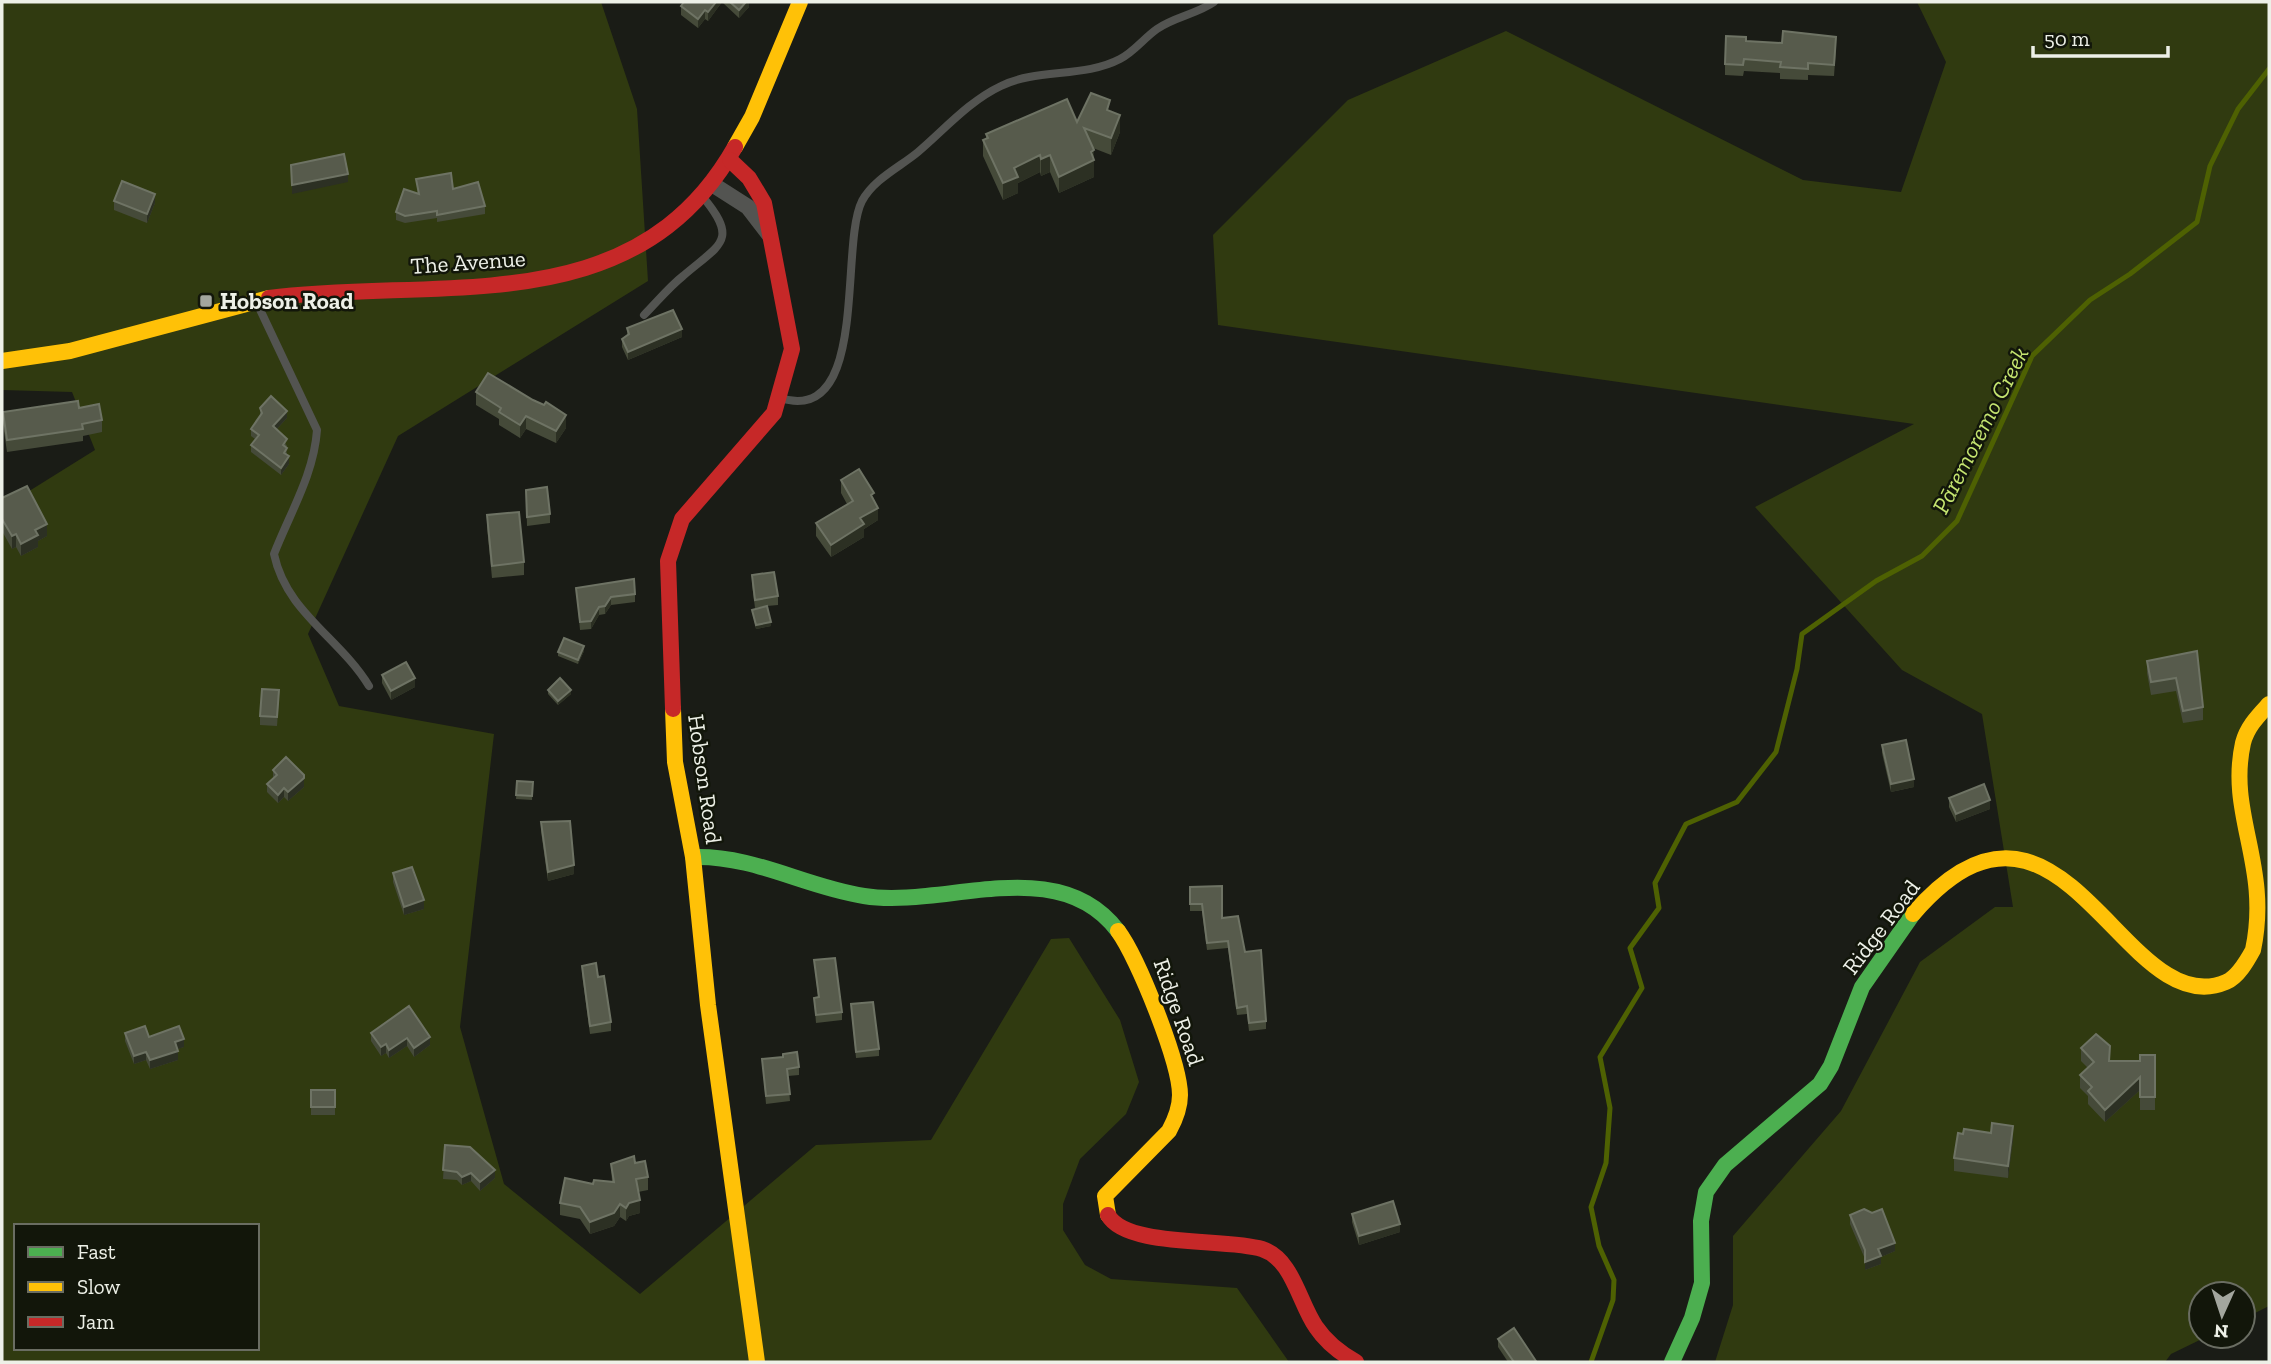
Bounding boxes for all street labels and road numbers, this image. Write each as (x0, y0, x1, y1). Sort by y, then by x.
street label: The Avenue (409, 244, 527, 280)
street label: Hobson Road (682, 712, 728, 846)
street label: Ridge Road (1836, 874, 1926, 980)
street label: Ridge Road (1148, 955, 1210, 1070)

